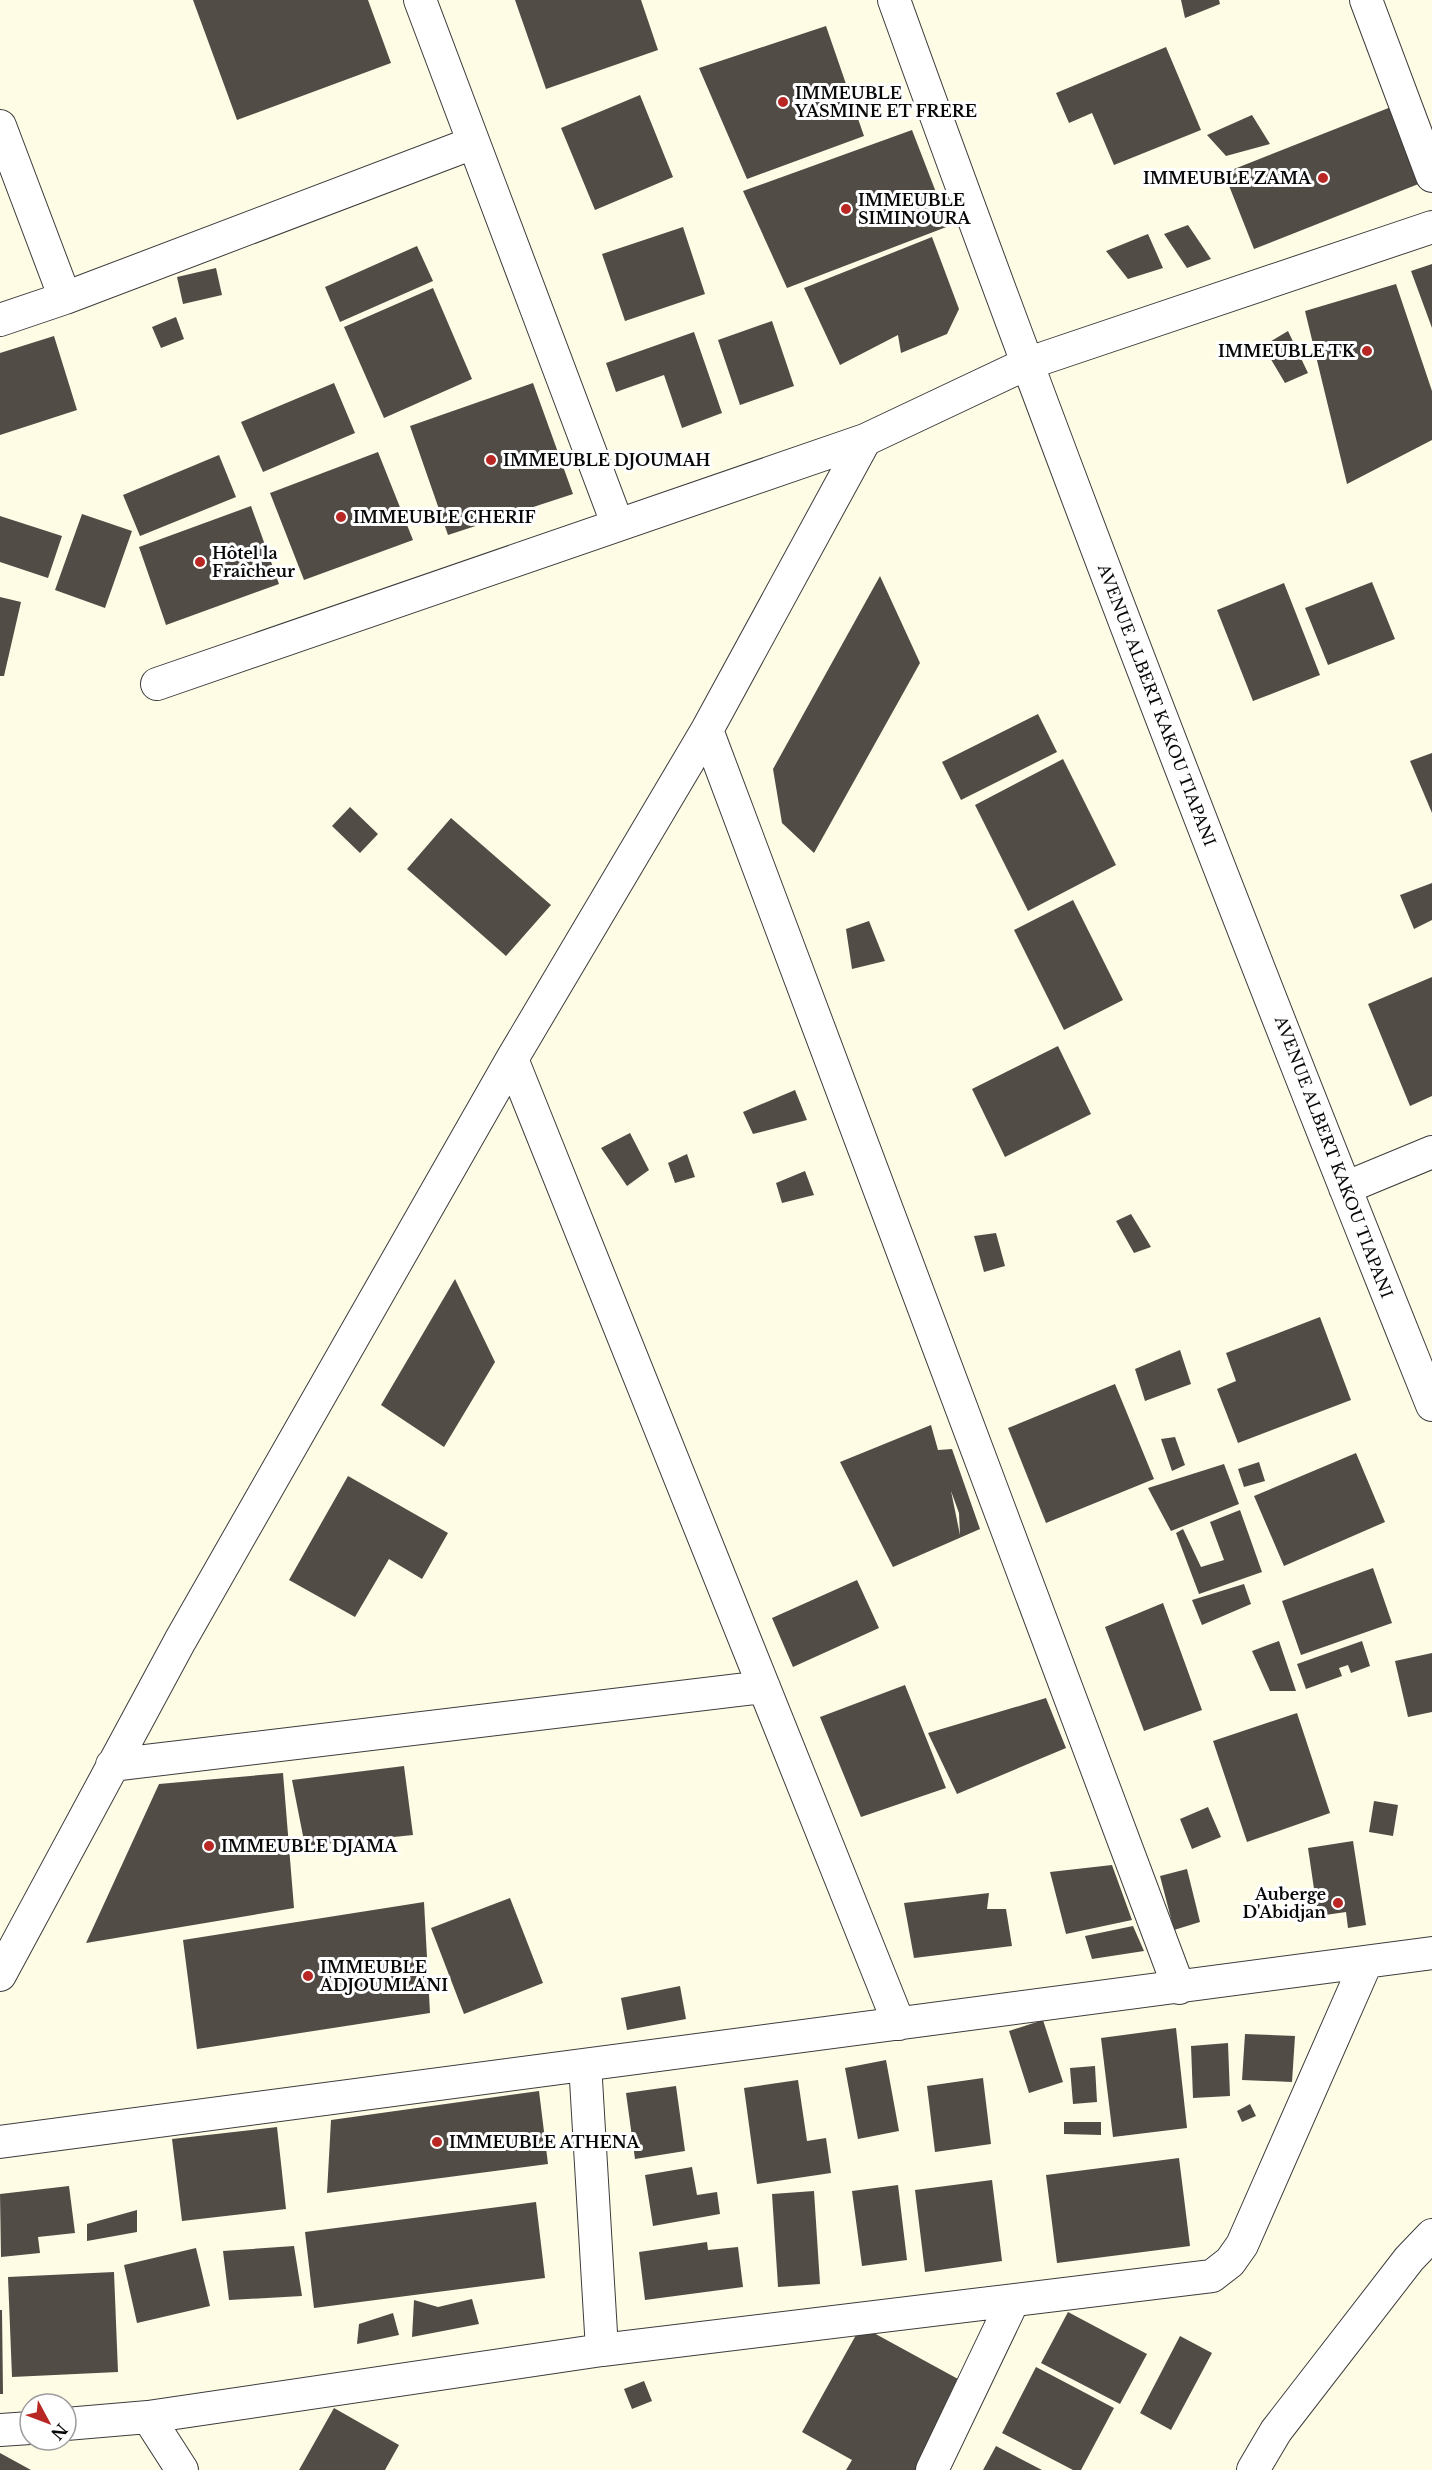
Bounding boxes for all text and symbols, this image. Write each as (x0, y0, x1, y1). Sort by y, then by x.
place label: IMMEUBLE YASMINE ET FRERE (794, 83, 977, 121)
marker: IMMEUBLE YASMINE ET FRERE (776, 95, 790, 109)
place label: IMMEUBLE ZAMA (1143, 168, 1312, 188)
marker: IMMEUBLE ZAMA (1316, 171, 1330, 185)
place label: IMMEUBLE SIMINOURA (858, 190, 972, 228)
marker: IMMEUBLE SIMINOURA (839, 202, 853, 216)
place label: IMMEUBLE TK (1218, 341, 1356, 361)
marker: IMMEUBLE TK (1360, 344, 1374, 358)
place label: IMMEUBLE DJOUMAH (503, 450, 710, 470)
marker: IMMEUBLE DJOUMAH (484, 453, 498, 467)
place label: IMMEUBLE CHERIF (353, 507, 536, 527)
marker: IMMEUBLE CHERIF (334, 510, 348, 524)
place label: Hôtel la Fraîcheur (212, 543, 295, 581)
marker: Hôtel la Fraîcheur (193, 555, 207, 569)
street label: AVENUE ALBERT KAKOU TIAPANI (1093, 560, 1220, 849)
street label: AVENUE ALBERT KAKOU TIAPANI (1270, 1012, 1397, 1301)
place label: IMMEUBLE DJAMA (221, 1836, 398, 1856)
marker: IMMEUBLE DJAMA (202, 1839, 216, 1853)
place label: Auberge D'Abidjan (1242, 1884, 1326, 1922)
marker: Auberge D'Abidjan (1331, 1896, 1345, 1910)
place label: IMMEUBLE ADJOUMLANI (319, 1957, 448, 1995)
marker: IMMEUBLE ADJOUMLANI (301, 1969, 315, 1983)
place label: IMMEUBLE ATHENA (449, 2132, 641, 2152)
marker: IMMEUBLE ATHENA (430, 2135, 444, 2149)
north arrow (18, 2392, 78, 2452)
text: N (47, 2420, 72, 2444)

